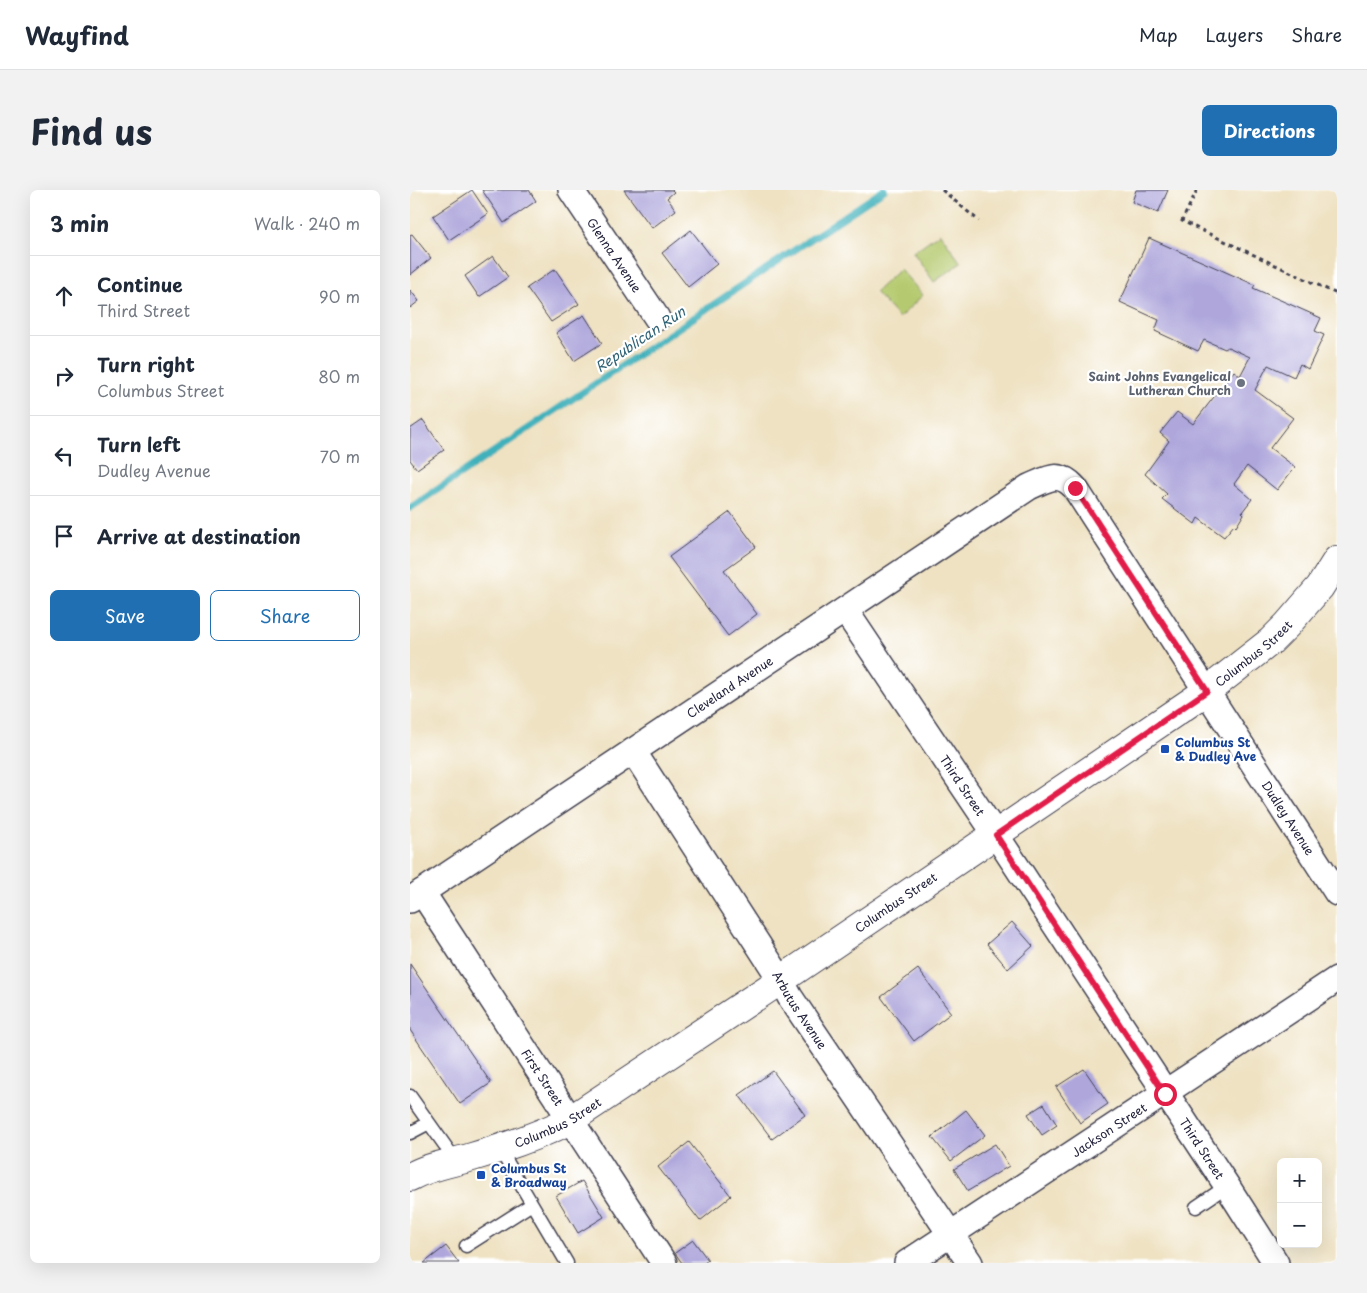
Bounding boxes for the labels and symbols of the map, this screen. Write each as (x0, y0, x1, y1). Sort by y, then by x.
street label: Glenna Avenue (583, 214, 646, 296)
water label: Republican Run (591, 301, 690, 377)
place label: Saint Johns Evangelical Lutheran Church (1088, 367, 1231, 399)
marker: Saint Johns Evangelical Lutheran Church (1235, 377, 1247, 389)
route end (1064, 477, 1087, 500)
street label: Columbus Street (1211, 616, 1296, 691)
street label: Cleveland Avenue (683, 651, 776, 722)
place label: Columbus St & Dudley Ave (1175, 733, 1257, 765)
marker: Columbus St & Dudley Ave (1159, 743, 1171, 755)
street label: Third Street (936, 751, 990, 819)
street label: Dudley Avenue (1258, 777, 1319, 859)
street label: Columbus Street (851, 868, 940, 937)
street label: Arbutus Avenue (768, 967, 832, 1053)
street label: First Street (517, 1045, 568, 1109)
route start (1154, 1083, 1177, 1106)
street label: Columbus Street (512, 1093, 605, 1152)
street label: Jackson Street (1068, 1098, 1150, 1161)
street label: Third Street (1175, 1114, 1229, 1183)
place label: Columbus St & Broadway (491, 1159, 567, 1191)
marker: Columbus St & Broadway (475, 1169, 487, 1181)

